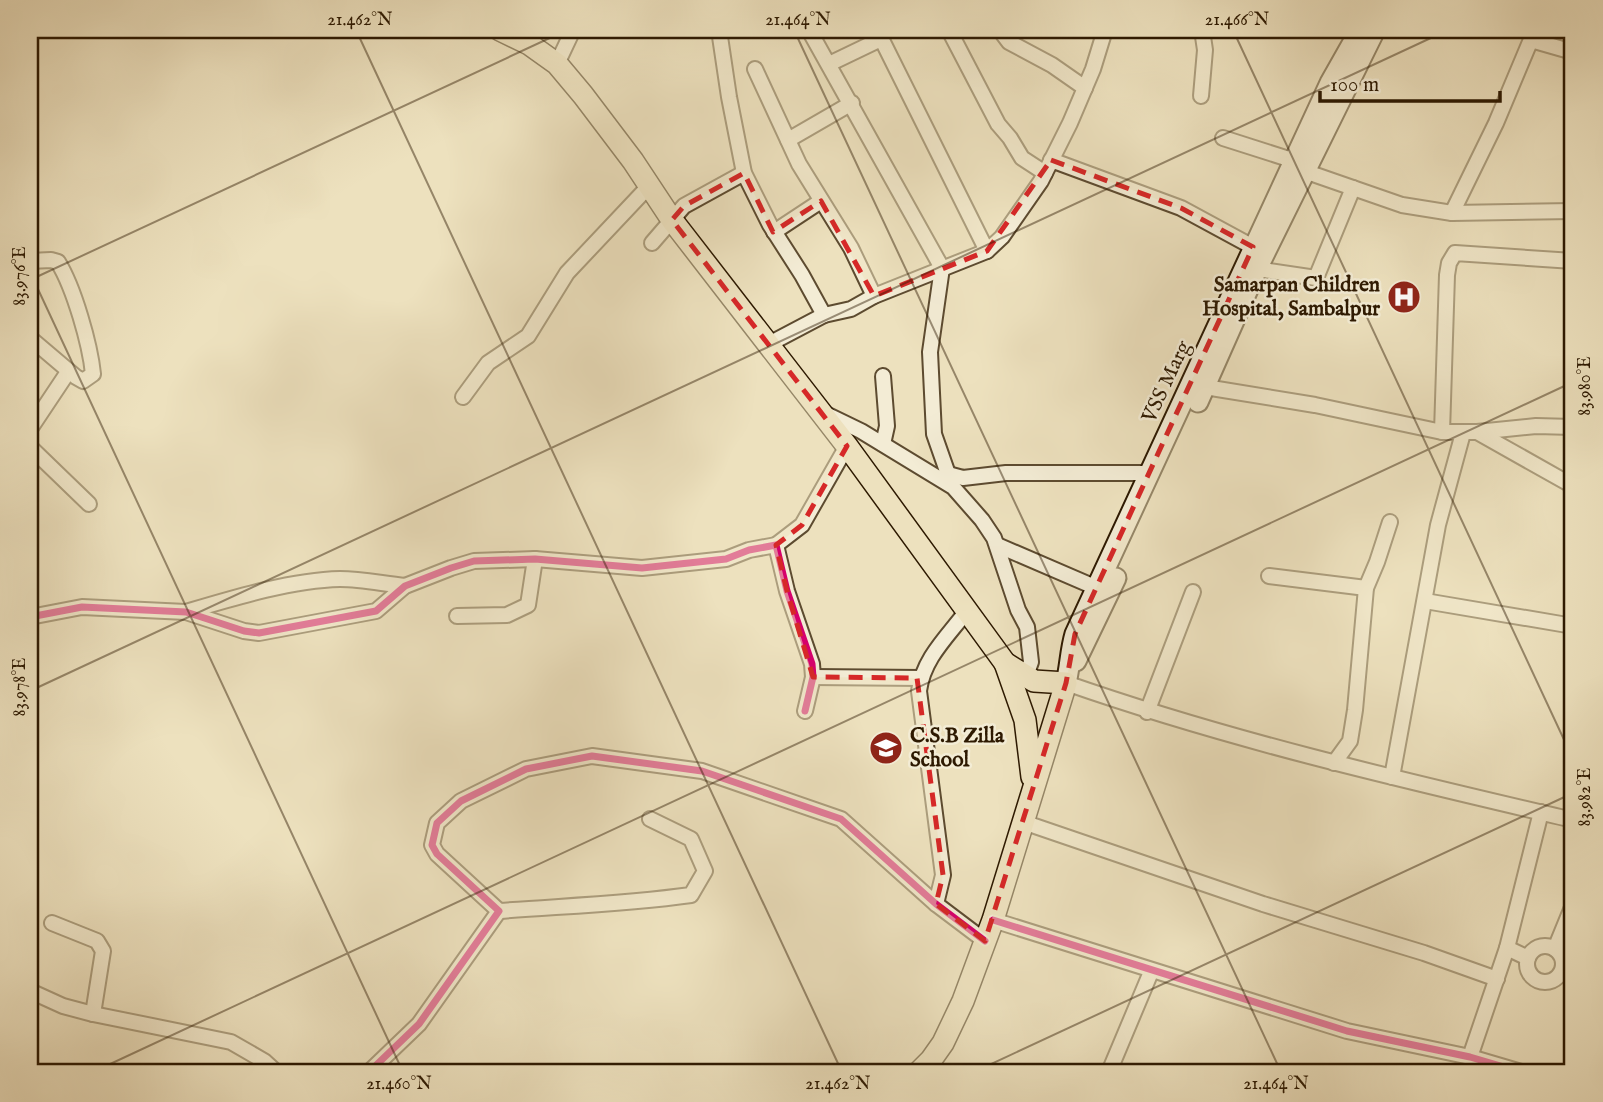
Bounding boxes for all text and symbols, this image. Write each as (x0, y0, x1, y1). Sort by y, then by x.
text: 21.462°N (327, 9, 393, 32)
text: 21.464°N (765, 9, 831, 32)
text: 21.466°N (1205, 9, 1270, 32)
scale bar (1320, 60, 1500, 104)
text: 100 m (1330, 72, 1379, 99)
text: 83.976°E (9, 246, 32, 306)
place label: Samarpan Children Hospital, Sambalpur (1202, 272, 1380, 323)
hospital icon: Samarpan Children Hospital, Sambalpur (1385, 278, 1423, 316)
street label: VSS Marg (1136, 336, 1198, 428)
text: 83.980°E (1574, 356, 1597, 416)
text: 83.978°E (9, 657, 32, 717)
place label: C.S.B Zilla School (910, 723, 1005, 774)
school or university icon: C.S.B Zilla School (867, 729, 905, 767)
text: 83.982°E (1574, 767, 1597, 827)
text: 21.460°N (366, 1073, 432, 1096)
text: 21.462°N (805, 1073, 871, 1096)
text: 21.464°N (1243, 1073, 1309, 1096)

